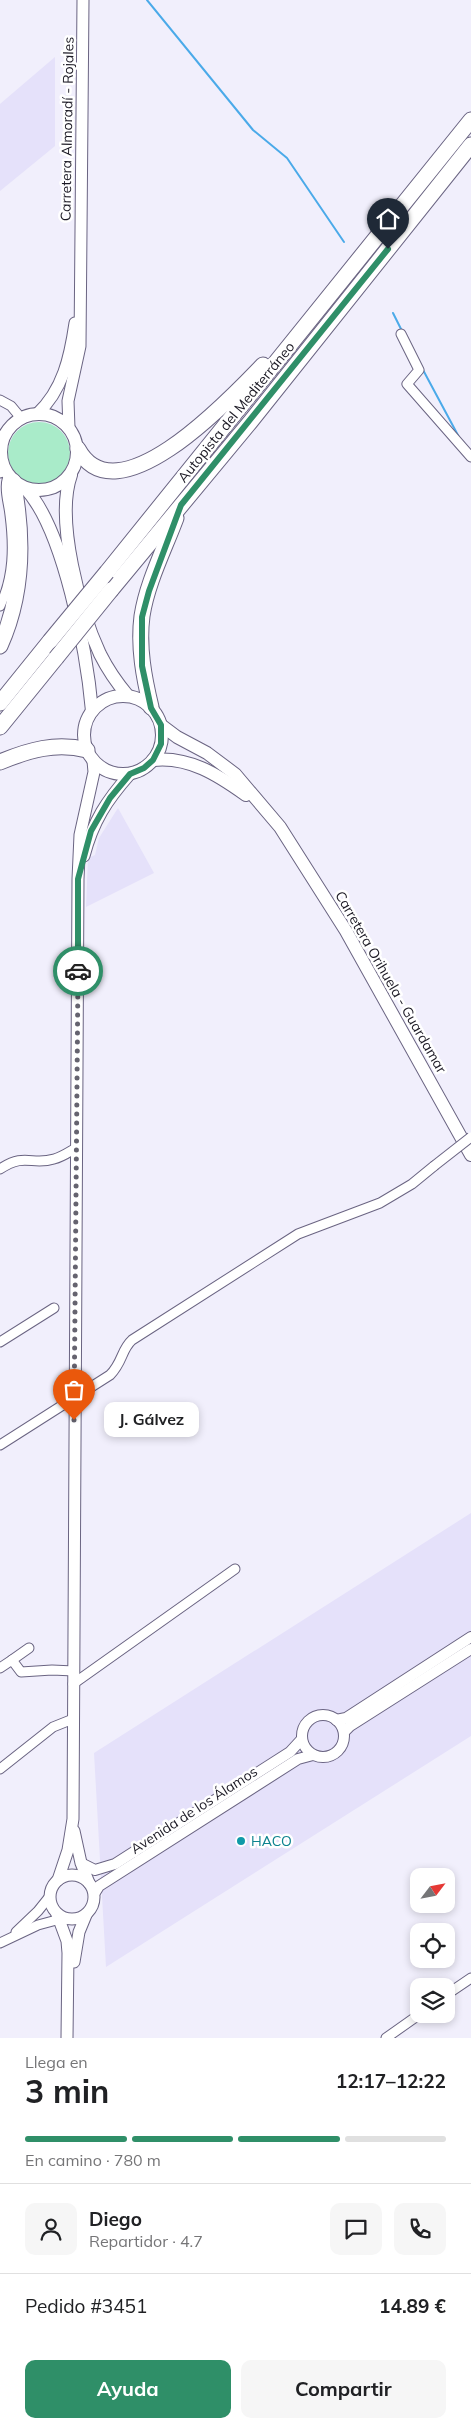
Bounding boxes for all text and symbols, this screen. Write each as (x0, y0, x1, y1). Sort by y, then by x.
street label: Carretera Almoradí - Rojales (56, 37, 78, 221)
pin (367, 198, 409, 249)
icon: home (374, 205, 402, 233)
street label: Autopista del Mediterráneo (174, 338, 298, 486)
street label: Carretera Orihuela - Guardamar (331, 888, 451, 1077)
courier (53, 946, 103, 996)
icon: car (64, 957, 92, 985)
pin (53, 1369, 95, 1420)
icon: bag (60, 1376, 88, 1404)
callout: J. Gálvez (104, 1402, 199, 1438)
text: J. Gálvez (119, 1409, 184, 1429)
street label: Avenida de los Álamos (127, 1762, 261, 1858)
place label: HACO (251, 1832, 292, 1850)
marker: HACO (235, 1835, 247, 1847)
north arrow (410, 1868, 455, 1912)
map controls (410, 1868, 455, 2023)
button: locate (410, 1923, 455, 1968)
button: layers (410, 1978, 455, 2023)
text: Llega en (25, 2052, 88, 2072)
text: 12:17–12:22 (336, 2069, 446, 2093)
text: 3 min (25, 2071, 109, 2111)
text: En camino · 780 m (25, 2150, 161, 2170)
button: person (25, 2203, 77, 2255)
button: chat (330, 2203, 382, 2255)
button: phone (394, 2203, 446, 2255)
text: Diego (89, 2207, 142, 2231)
text: Repartidor · 4.7 (89, 2231, 203, 2251)
text: Pedido #3451 (25, 2294, 147, 2318)
text: 14.89 € (379, 2294, 446, 2318)
button: Ayuda (25, 2360, 231, 2418)
button: Compartir (241, 2360, 446, 2418)

